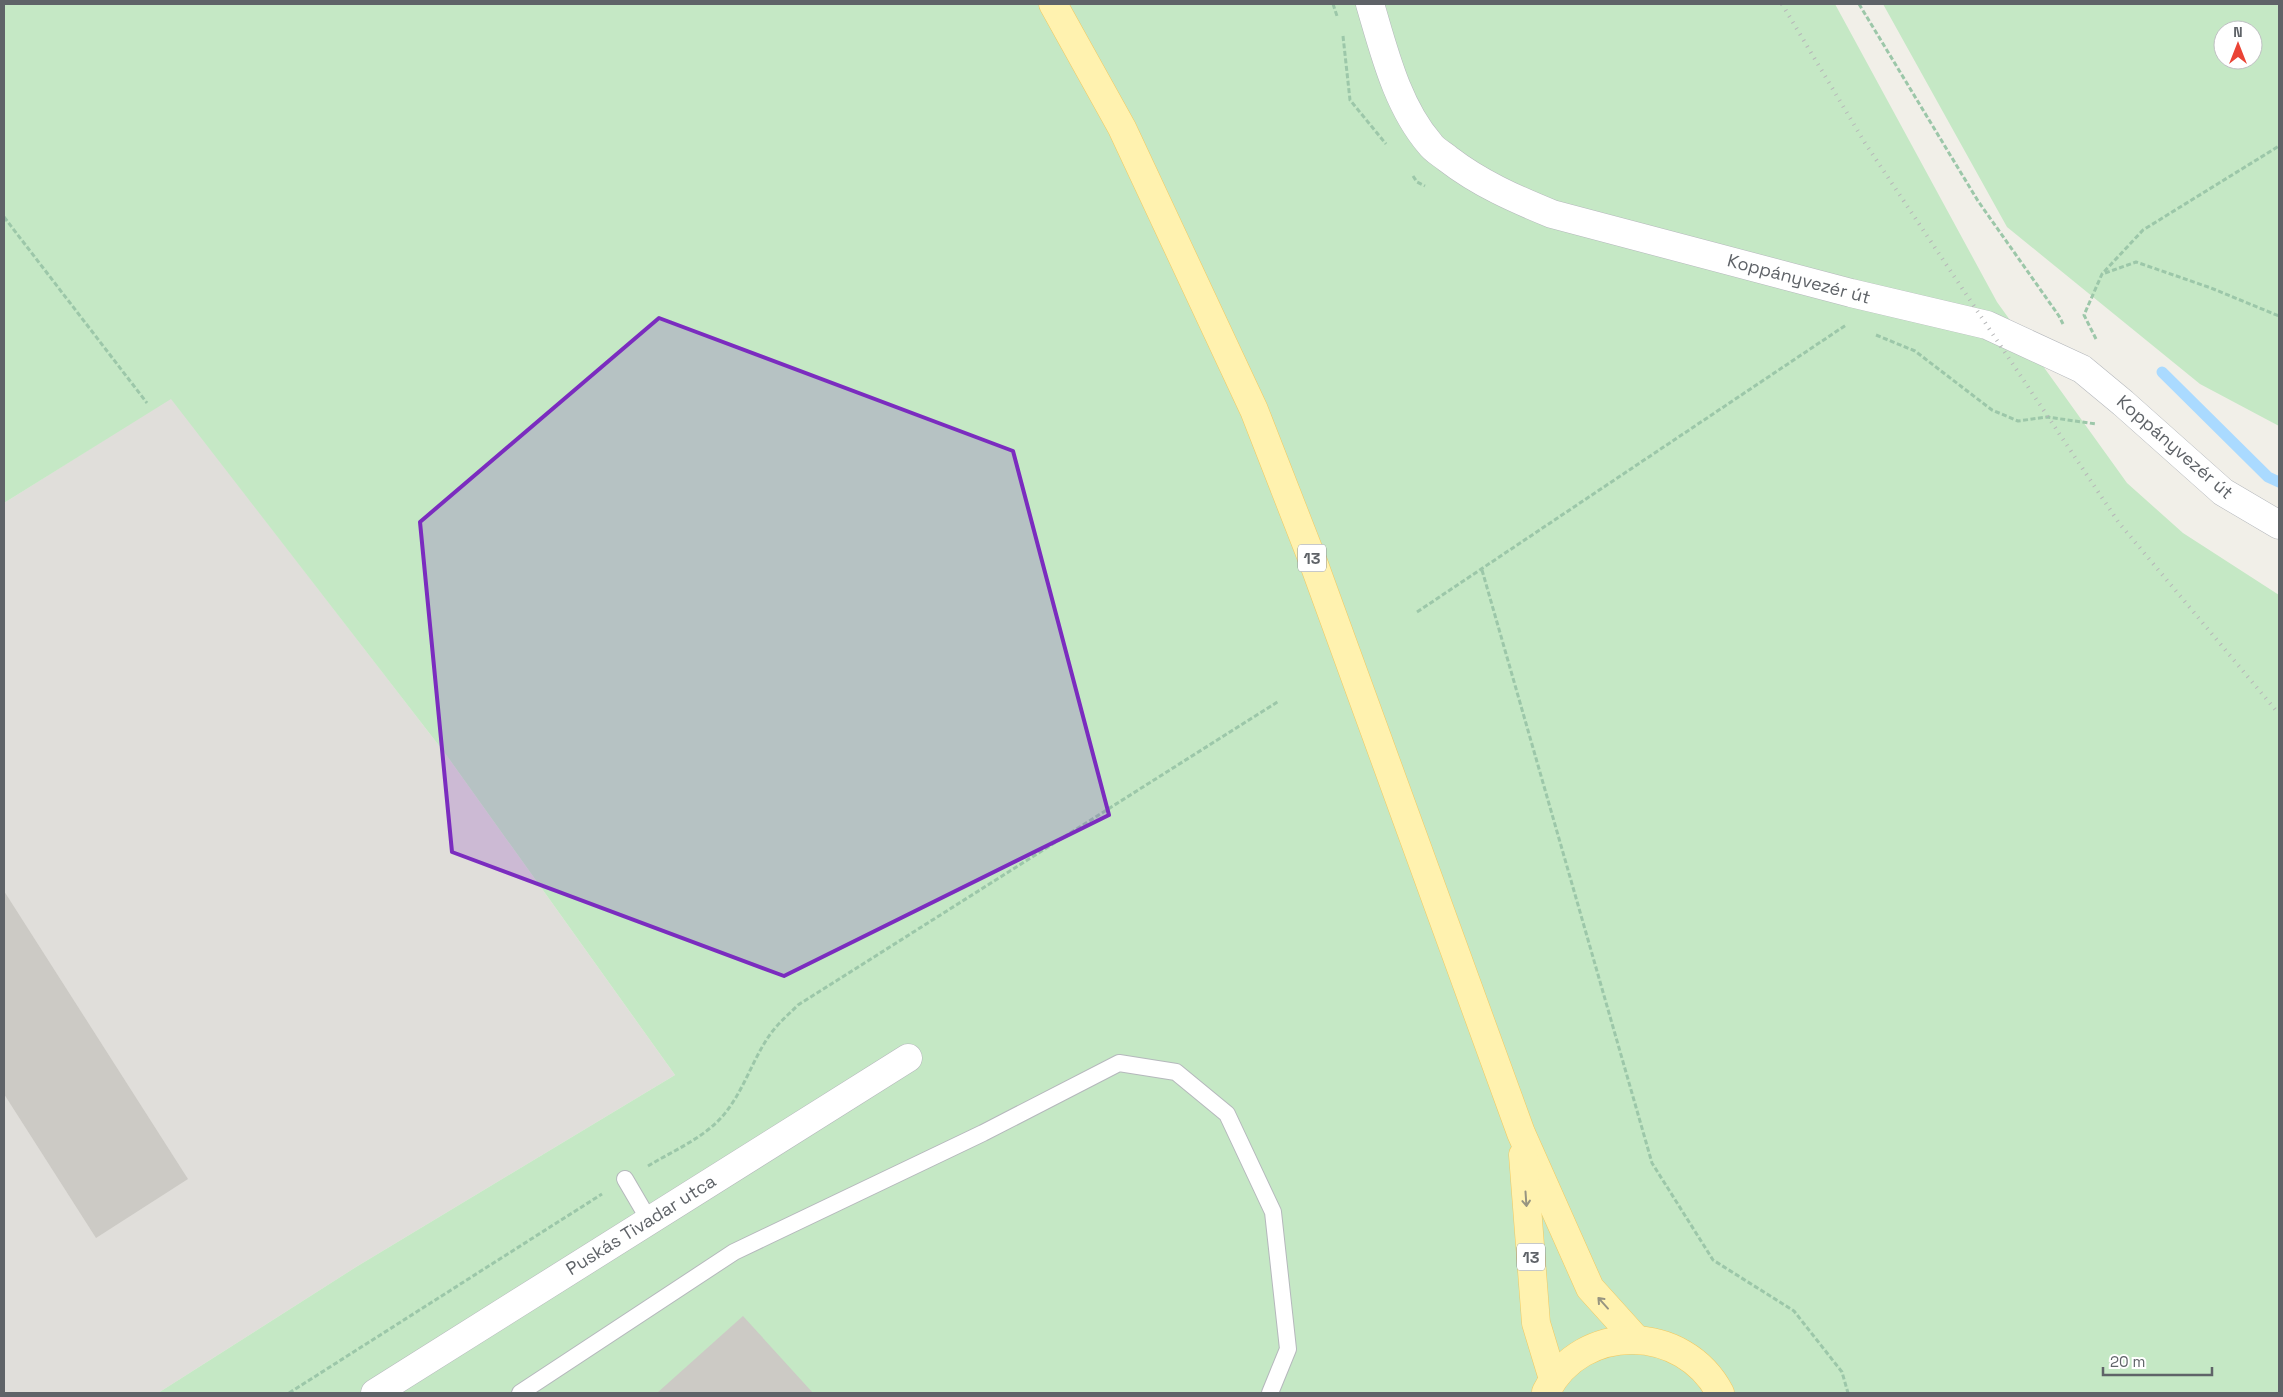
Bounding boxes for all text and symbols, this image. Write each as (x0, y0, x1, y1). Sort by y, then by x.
north arrow (2213, 20, 2263, 70)
text: N (2233, 23, 2243, 41)
street label: Koppányvezér út (1725, 248, 1873, 309)
street label: Koppányvezér út (2112, 390, 2238, 504)
road number: 13 (1298, 544, 1326, 572)
street label: Puskás Tivadar utca (561, 1169, 720, 1280)
one-way arrow (1521, 1191, 1531, 1207)
road number: 13 (1517, 1244, 1545, 1270)
one-way arrow (1598, 1297, 1609, 1310)
scale bar (2103, 1344, 2212, 1376)
text: 20 m (2110, 1352, 2145, 1371)

